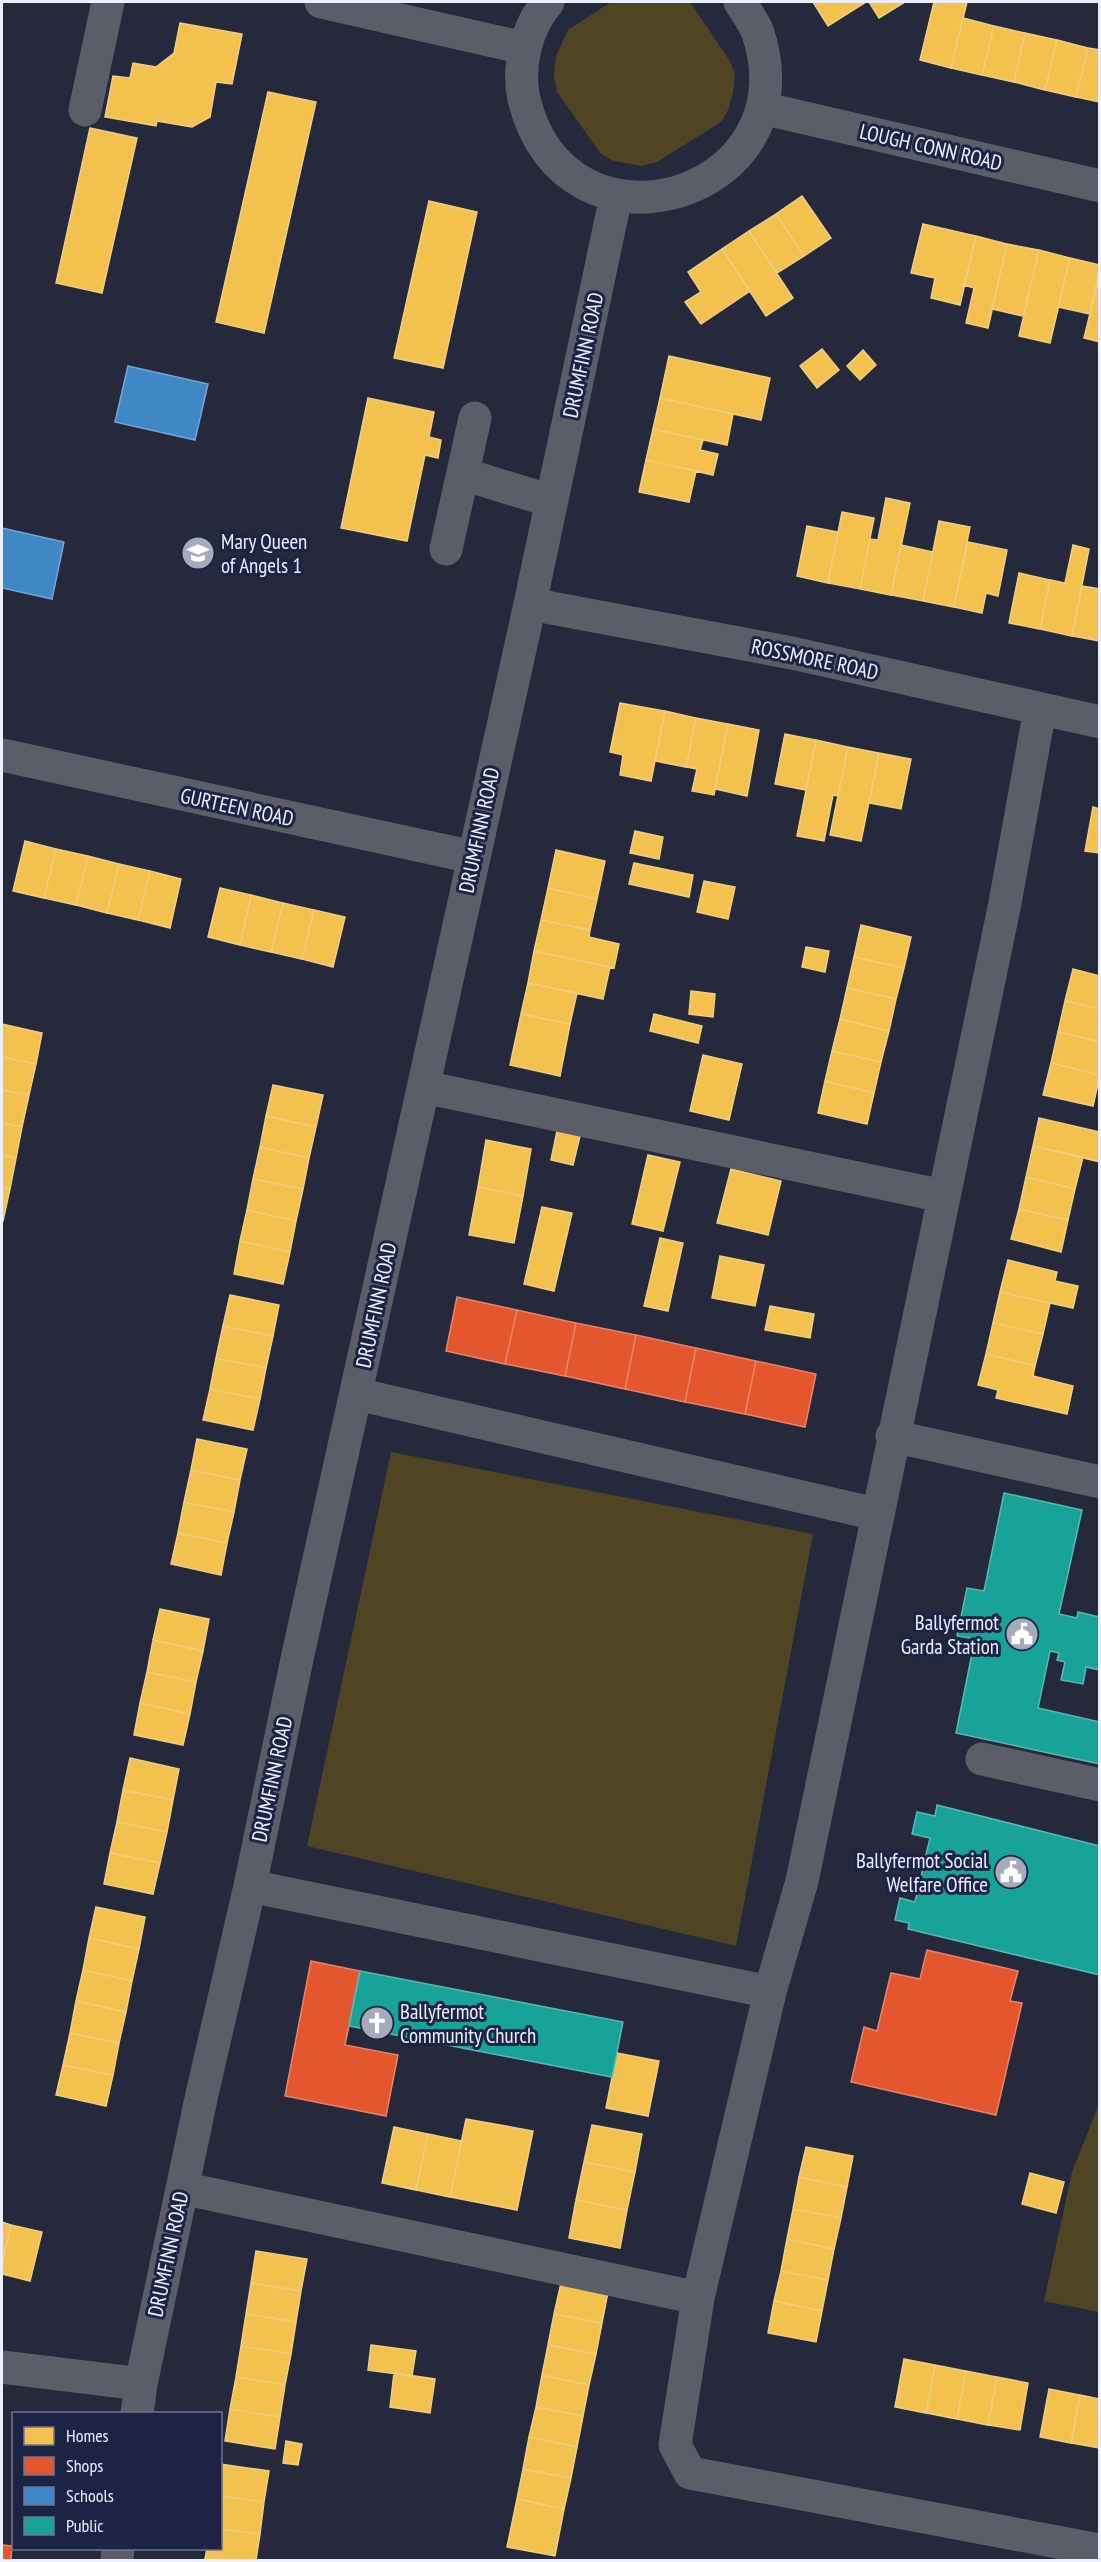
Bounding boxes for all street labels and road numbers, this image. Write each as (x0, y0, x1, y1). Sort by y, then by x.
street label: LOUGH CONN ROAD (857, 118, 1005, 176)
street label: DRUMFINN ROAD (557, 290, 609, 420)
street label: ROSSMORE ROAD (749, 632, 881, 686)
street label: DRUMFINN ROAD (453, 765, 505, 895)
street label: GURTEEN ROAD (178, 782, 296, 832)
street label: DRUMFINN ROAD (350, 1240, 402, 1370)
street label: DRUMFINN ROAD (246, 1714, 298, 1844)
street label: DRUMFINN ROAD (142, 2189, 194, 2319)

